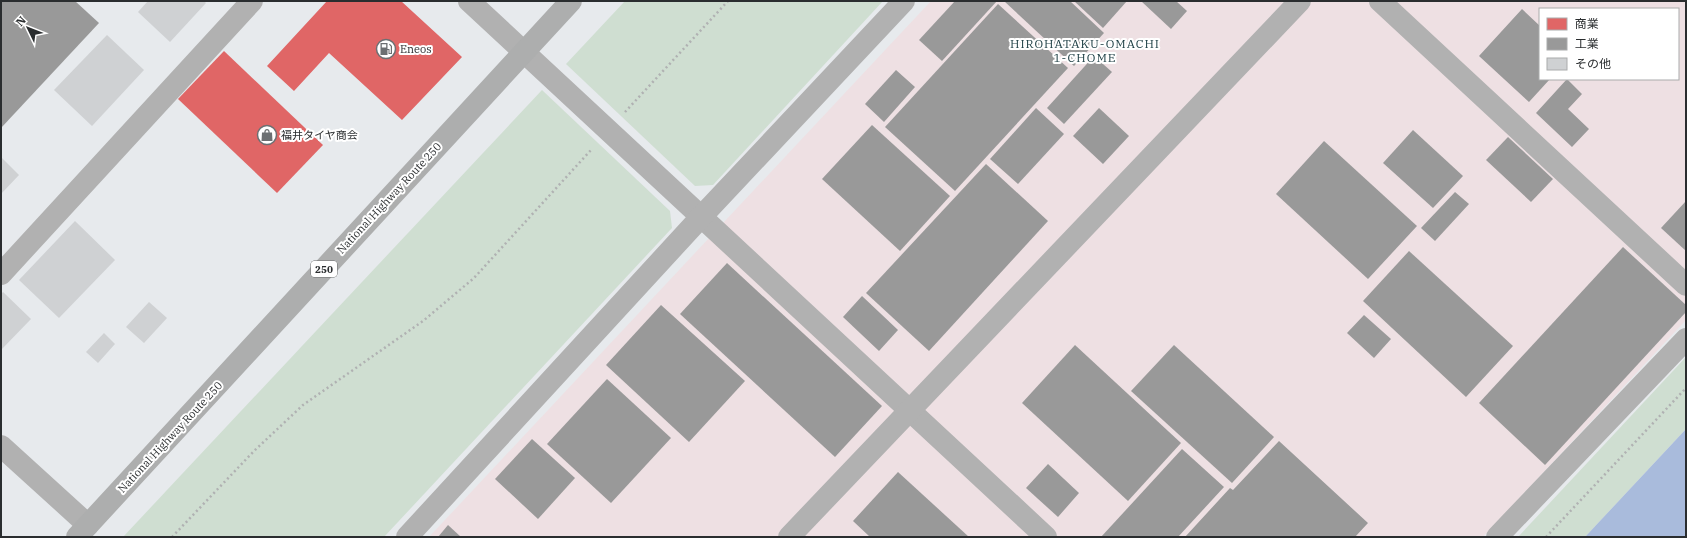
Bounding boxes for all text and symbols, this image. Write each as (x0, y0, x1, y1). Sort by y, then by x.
north arrow (8, 8, 48, 48)
legend (1539, 8, 1679, 80)
text: N (13, 13, 29, 29)
text: 商業 (1575, 16, 1599, 31)
district label: HIROHATAKU-OMACHI 1-CHOME (1010, 36, 1160, 65)
text: 工業 (1575, 36, 1599, 51)
fuel station icon: Eneos (375, 38, 397, 60)
place label: Eneos (400, 42, 432, 56)
text: その他 (1575, 56, 1611, 71)
shop icon: 福井タイヤ商会 (256, 124, 278, 146)
place label: 福井タイヤ商会 (281, 128, 358, 142)
street label: National Highway Route 250 (334, 139, 444, 256)
road number: 250 (311, 261, 337, 277)
street label: National Highway Route 250 (115, 378, 225, 495)

